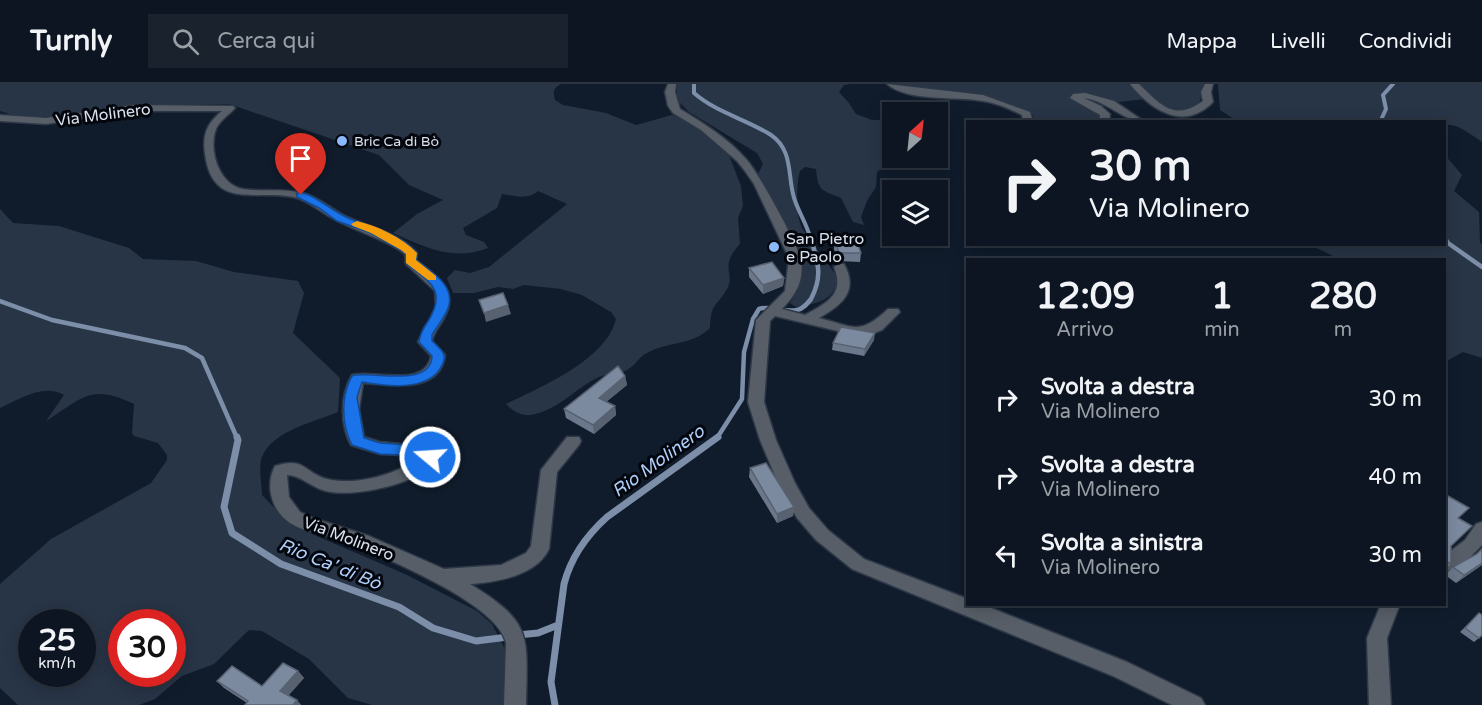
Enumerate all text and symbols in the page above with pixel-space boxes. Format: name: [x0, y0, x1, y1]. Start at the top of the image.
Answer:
search box: [148, 14, 568, 68]
text: Turnly: [30, 24, 112, 58]
icon: search: [169, 25, 202, 58]
text: Cerca qui: [217, 28, 315, 54]
text: Mappa: [1167, 29, 1237, 54]
text: Livelli: [1270, 29, 1326, 54]
text: Condividi: [1359, 29, 1452, 54]
street label: Via Molinero: [55, 99, 152, 131]
north arrow: [882, 102, 948, 168]
map controls: [882, 102, 948, 246]
pin: [275, 133, 326, 195]
place label: Bric Ca di Bò: [354, 133, 439, 150]
marker: Bric Ca di Bò: [335, 134, 349, 148]
text: 30 m: [1089, 141, 1191, 192]
icon: arrive: [284, 142, 317, 175]
icon: right: [990, 144, 1068, 222]
button: layers: [882, 180, 948, 246]
text: Via Molinero: [1089, 192, 1250, 225]
place label: San Pietro e Paolo: [786, 229, 864, 267]
marker: San Pietro e Paolo: [767, 240, 781, 254]
text: 12:09: [1035, 275, 1135, 318]
text: 1: [1211, 275, 1233, 318]
text: 280: [1309, 275, 1377, 318]
text: Arrivo: [1056, 318, 1114, 342]
text: min: [1204, 318, 1240, 342]
text: m: [1334, 318, 1352, 342]
text: Svolta a destra: [1041, 374, 1195, 400]
icon: right: [990, 383, 1023, 416]
text: 30 m: [1368, 386, 1422, 412]
text: Via Molinero: [1041, 400, 1160, 424]
water label: Rio Molinero: [608, 420, 709, 502]
position arrow: [398, 425, 462, 489]
text: Svolta a destra: [1041, 452, 1195, 478]
icon: right: [990, 461, 1023, 494]
text: 40 m: [1368, 464, 1422, 490]
text: Via Molinero: [1041, 478, 1160, 502]
street label: Via Molinero: [301, 512, 397, 565]
text: Svolta a sinistra: [1041, 530, 1203, 556]
water label: Rio Ca' di Bò: [276, 534, 385, 595]
icon: left: [990, 539, 1023, 572]
text: 30 m: [1368, 542, 1422, 568]
text: Via Molinero: [1041, 556, 1160, 580]
speed limit sign: 30: [108, 609, 186, 687]
text: 25: [38, 622, 76, 659]
text: km/h: [38, 654, 76, 672]

